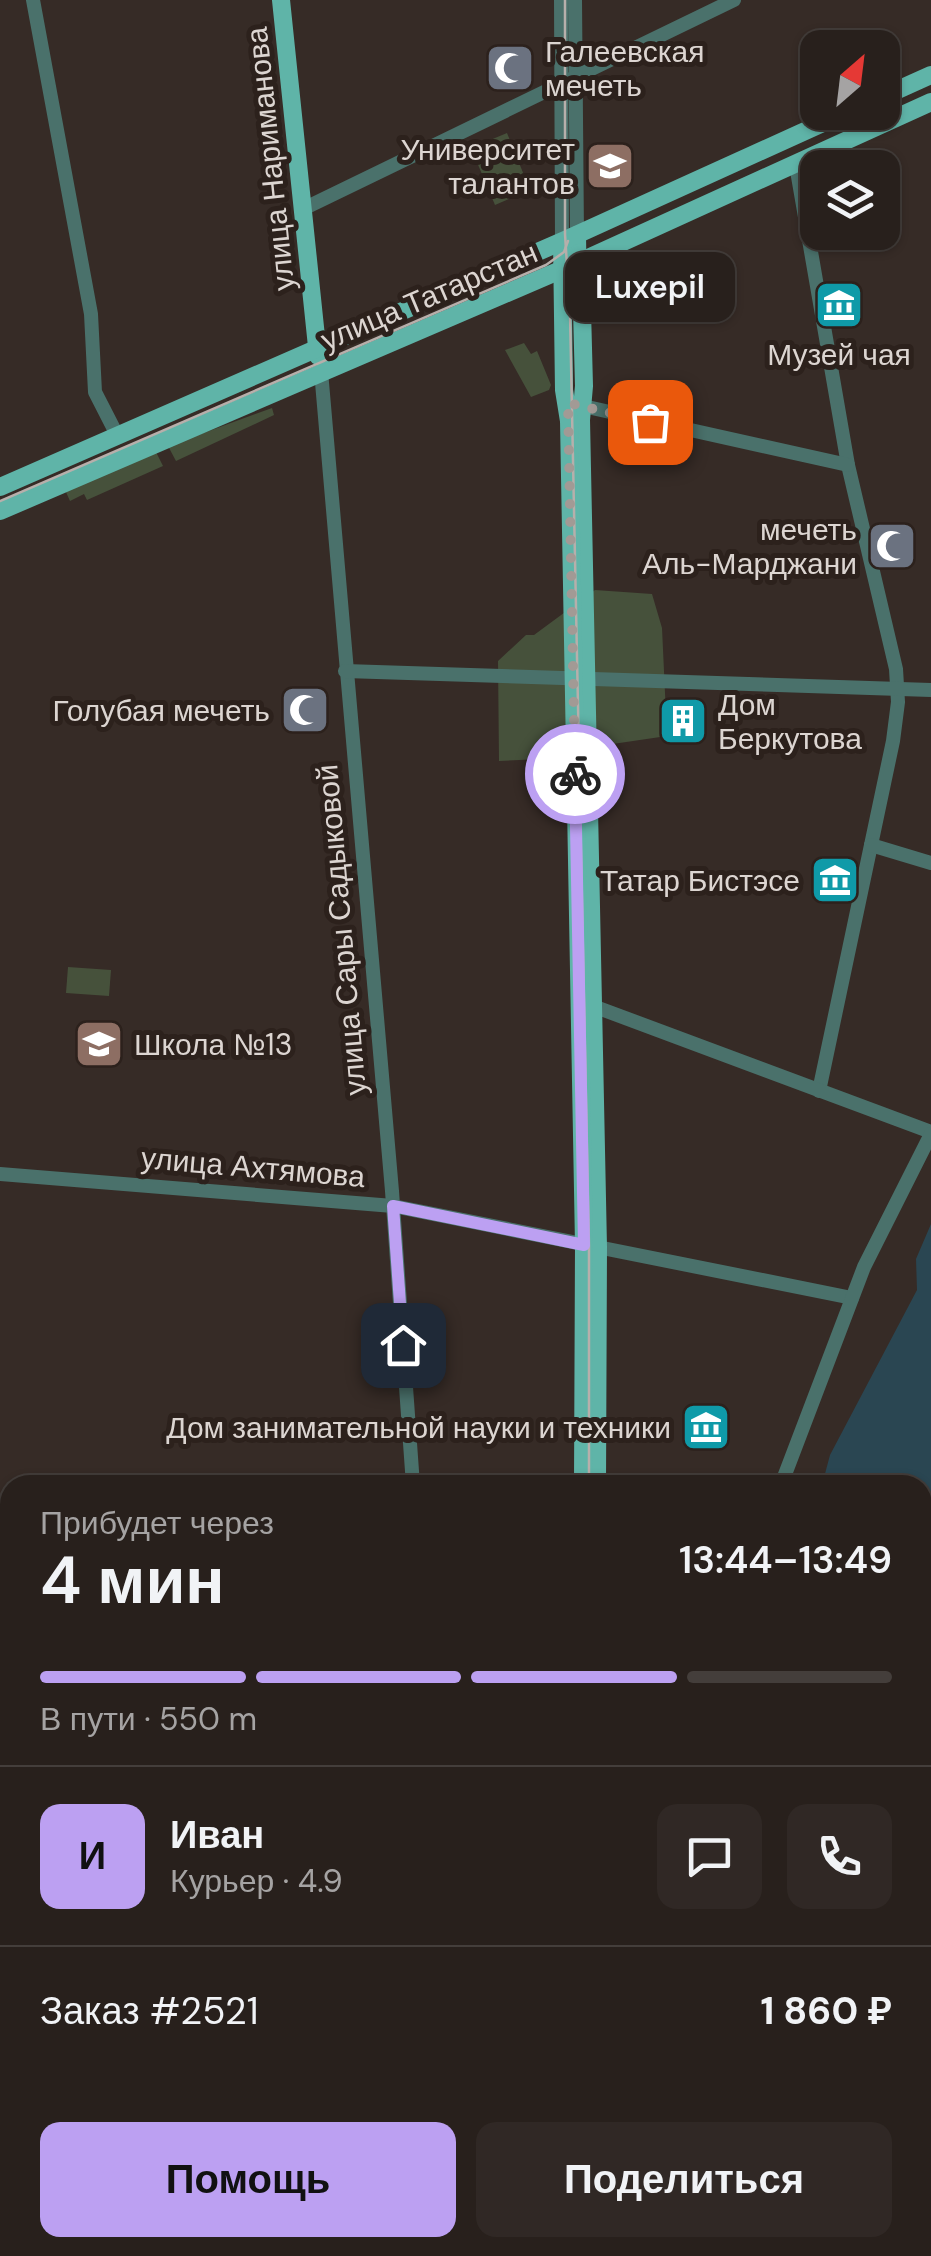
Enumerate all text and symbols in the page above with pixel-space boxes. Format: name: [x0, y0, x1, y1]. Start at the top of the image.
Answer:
street label: улица Нариманова: [237, 25, 303, 293]
north arrow: [800, 30, 900, 130]
map controls: [800, 30, 900, 250]
place label: Галеевская мечеть: [545, 32, 704, 105]
mosque icon: Галеевская мечеть: [484, 42, 536, 94]
place label: Университет талантов: [400, 130, 575, 203]
school or university icon: Университет талантов: [584, 140, 636, 192]
button: layers: [800, 150, 900, 250]
street label: улица Татарстан: [315, 233, 543, 359]
callout: Luxepil: [565, 252, 735, 322]
text: Luxepil: [595, 266, 705, 308]
museum icon: Музей чая: [813, 279, 865, 331]
place label: Музей чая: [767, 335, 911, 374]
pin: [608, 380, 693, 465]
icon: bag: [623, 395, 678, 450]
place label: мечеть Аль-Марджани: [642, 510, 857, 583]
mosque icon: мечеть Аль-Марджани: [866, 520, 918, 572]
mosque icon: Голубая мечеть: [279, 684, 331, 736]
place label: Дом Беркутова: [718, 685, 862, 758]
place label: Голубая мечеть: [52, 691, 270, 730]
building icon: Дом Беркутова: [657, 695, 709, 747]
courier: [525, 724, 625, 824]
icon: bike: [548, 747, 603, 802]
street label: улица Сары Садыковой: [307, 763, 375, 1097]
museum icon: Татар Бистэсе: [809, 854, 861, 906]
place label: Татар Бистэсе: [600, 861, 800, 900]
school or university icon: Школа №13: [73, 1018, 125, 1070]
place label: Школа №13: [134, 1025, 292, 1064]
street label: улица Ахтямова: [139, 1138, 367, 1196]
pin: [361, 1303, 446, 1388]
icon: home: [376, 1318, 431, 1373]
museum icon: Дом занимательной науки и техники: [680, 1401, 732, 1453]
place label: Дом занимательной науки и техники: [166, 1408, 671, 1447]
text: Прибудет через: [40, 1502, 274, 1544]
text: 13:44–13:49: [679, 1535, 892, 1585]
text: 4 мин: [40, 1539, 225, 1623]
text: В пути · 550 m: [40, 1698, 257, 1740]
button: chat: [657, 1804, 762, 1909]
button: phone: [787, 1804, 892, 1909]
text: Иван: [170, 1810, 264, 1860]
text: И: [79, 1831, 106, 1881]
text: Курьер · 4.9: [170, 1860, 343, 1902]
text: Заказ #2521: [40, 1986, 259, 2036]
text: 1 860 ₽: [761, 1986, 892, 2036]
button: Помощь: [40, 2122, 456, 2237]
button: Поделиться: [476, 2122, 892, 2237]

